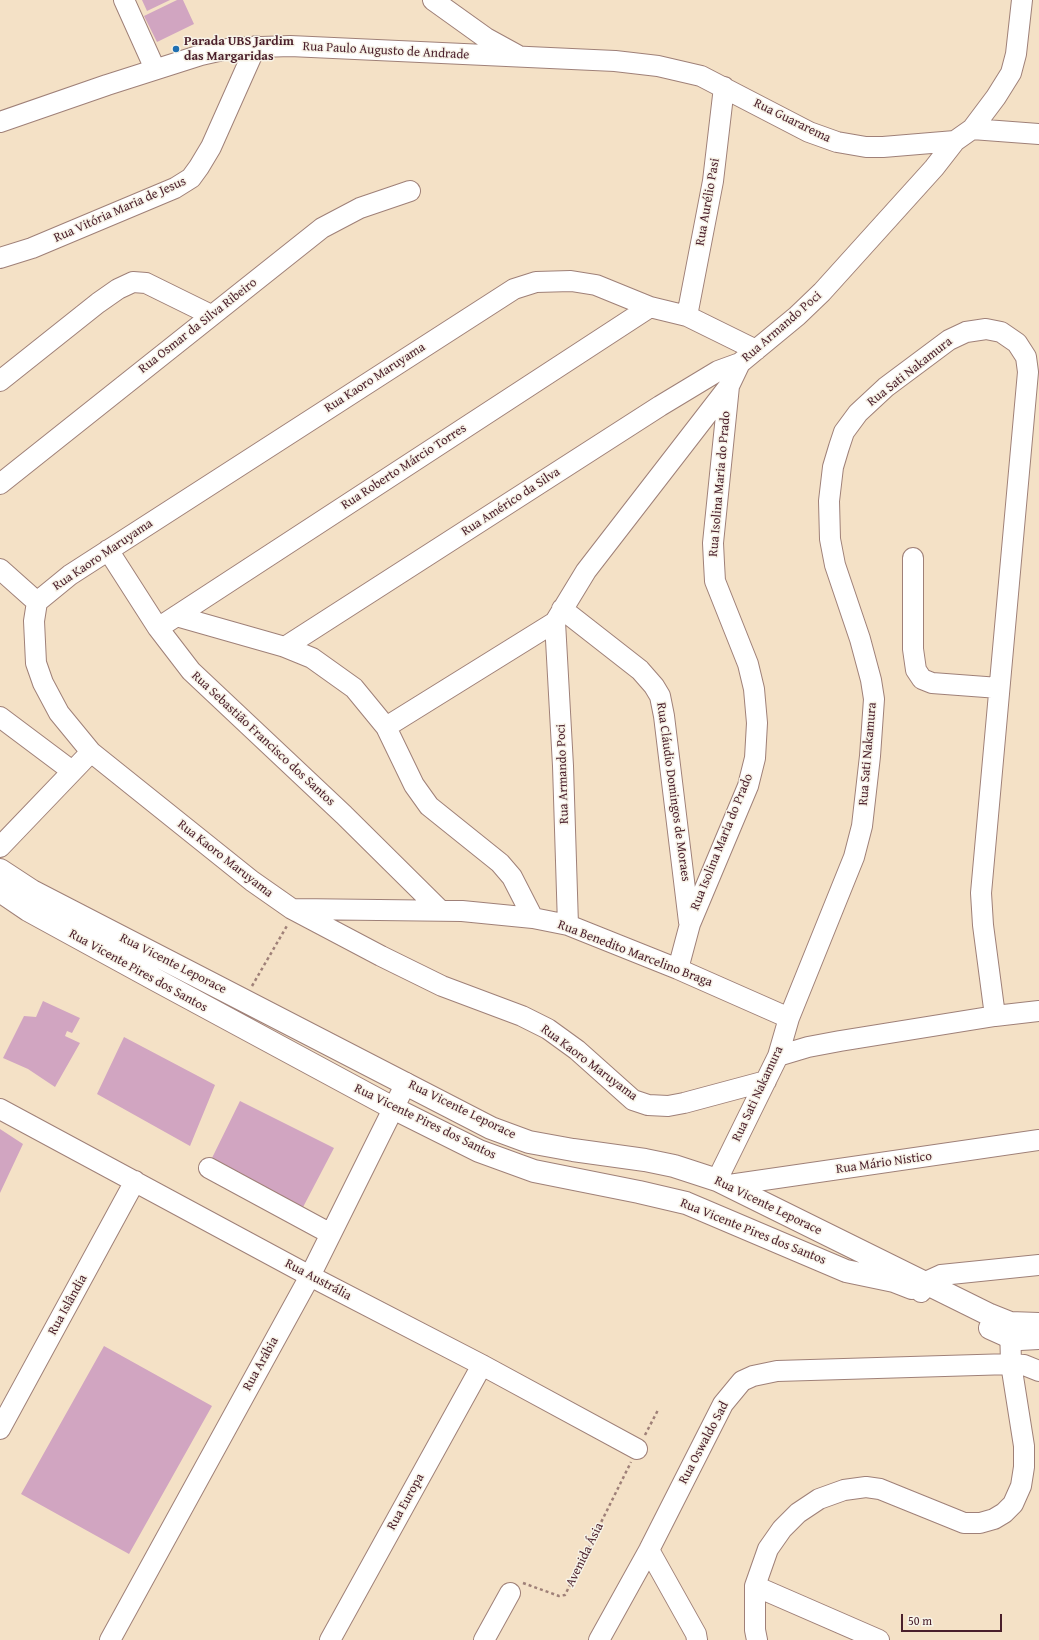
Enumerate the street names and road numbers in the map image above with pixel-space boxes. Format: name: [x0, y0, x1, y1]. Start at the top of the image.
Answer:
street label: Rua Paulo Augusto de Andrade: [302, 39, 470, 63]
street label: Rua Guararema: [751, 96, 833, 146]
street label: Rua Aurélio Pasi: [693, 157, 723, 247]
street label: Rua Vitória Maria de Jesus: [51, 174, 189, 246]
street label: Rua Osmar da Silva Ribeiro: [136, 275, 260, 377]
street label: Rua Armando Poci: [739, 288, 825, 366]
street label: Rua Sati Nakamura: [864, 334, 956, 410]
street label: Rua Kaoro Maruyama: [322, 340, 428, 416]
street label: Rua Isolina Maria do Prado: [706, 411, 734, 557]
street label: Rua Roberto Márcio Torres: [339, 421, 469, 513]
street label: Rua Américo da Silva: [459, 464, 563, 540]
street label: Rua Kaoro Maruyama: [50, 516, 156, 594]
street label: Rua Sebastião Francisco dos Santos: [188, 668, 338, 810]
street label: Rua Cláudio Domingos de Moraes: [653, 702, 693, 882]
street label: Rua Sati Nakamura: [856, 702, 880, 806]
street label: Rua Armando Poci: [553, 724, 573, 824]
street label: Rua Isolina Maria do Prado: [687, 771, 757, 913]
street label: Rua Kaoro Maruyama: [174, 817, 276, 901]
street label: Rua Benedito Marcelino Braga: [555, 917, 715, 991]
street label: Rua Vicente Pires dos Santos: [66, 926, 210, 1016]
street label: Rua Vicente Leporace: [117, 930, 229, 998]
street label: Rua Kaoro Maruyama: [538, 1022, 640, 1104]
street label: Rua Sati Nakamura: [729, 1044, 787, 1144]
street label: Rua Vicente Leporace: [406, 1077, 518, 1143]
street label: Rua Vicente Pires dos Santos: [351, 1081, 499, 1163]
street label: Rua Mário Nistico: [835, 1149, 933, 1177]
street label: Rua Vicente Leporace: [712, 1173, 824, 1239]
street label: Rua Vicente Pires dos Santos: [678, 1196, 828, 1268]
street label: Rua Austrália: [282, 1256, 354, 1304]
street label: Rua Islândia: [45, 1272, 91, 1338]
street label: Rua Arábia: [240, 1334, 282, 1394]
street label: Rua Oswaldo Sad: [676, 1399, 732, 1487]
street label: Rua Europa: [384, 1471, 428, 1533]
street label: Avenida Ásia: [563, 1520, 607, 1590]

